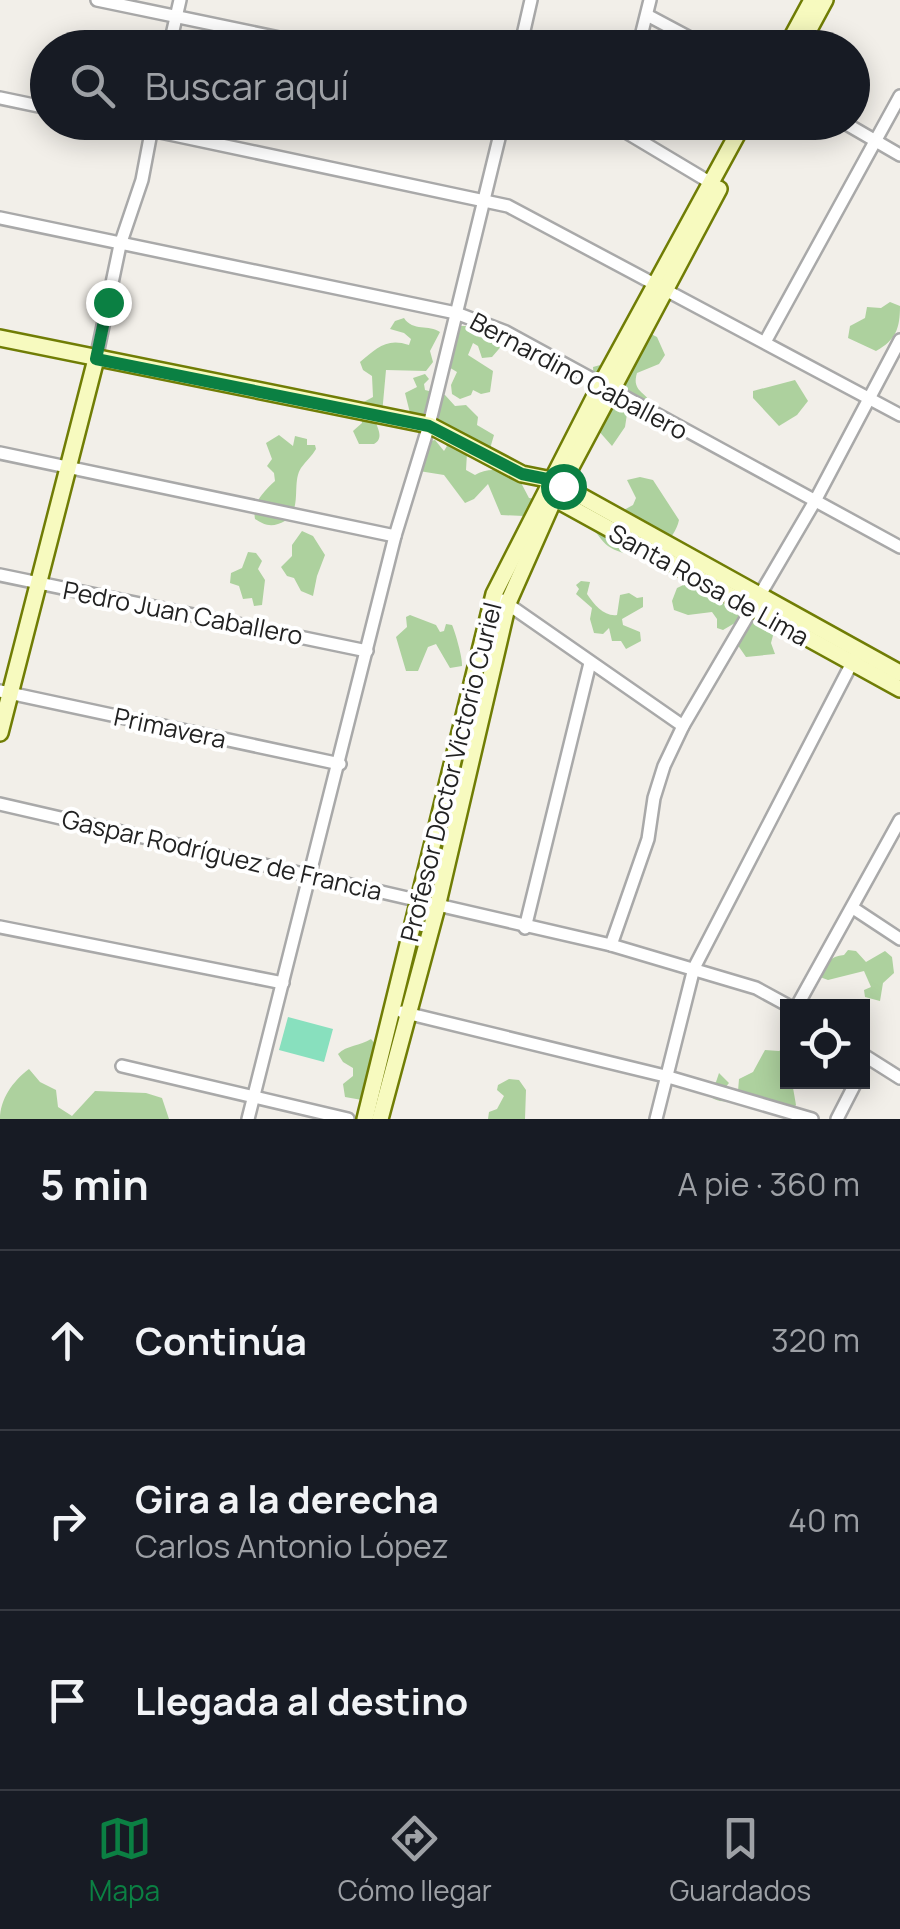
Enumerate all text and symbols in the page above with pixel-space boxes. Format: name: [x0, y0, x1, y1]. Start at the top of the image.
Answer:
search box: [30, 30, 870, 140]
icon: search: [65, 58, 120, 113]
text: Buscar aquí: [145, 59, 349, 111]
route end: [86, 280, 132, 326]
street label: Bernardino Caballero: [464, 303, 694, 448]
route start: [541, 464, 587, 510]
street label: Santa Rosa de Lima: [603, 515, 816, 654]
street label: Pedro Juan Caballero: [60, 572, 306, 653]
street label: Profesor Doctor Victorio Curiel: [391, 599, 510, 945]
street label: Primavera: [111, 699, 229, 756]
street label: Gaspar Rodríguez de Francia: [59, 801, 386, 908]
map controls: [780, 999, 870, 1089]
button: locate: [780, 999, 870, 1089]
text: 5 min: [40, 1155, 149, 1213]
text: A pie · 360 m: [678, 1162, 860, 1206]
icon: ahead: [40, 1313, 95, 1368]
text: Continúa: [135, 1314, 307, 1366]
text: 320 m: [771, 1318, 860, 1362]
text: Gira a la derecha: [135, 1472, 439, 1524]
icon: right: [40, 1493, 95, 1548]
text: 40 m: [788, 1498, 860, 1542]
text: Carlos Antonio López: [135, 1524, 449, 1568]
icon: arrive: [40, 1673, 95, 1728]
text: Llegada al destino: [135, 1674, 468, 1726]
tab: Mapa: [89, 1811, 160, 1909]
tab: Cómo llegar: [338, 1811, 492, 1909]
tab: Guardados: [670, 1811, 811, 1909]

